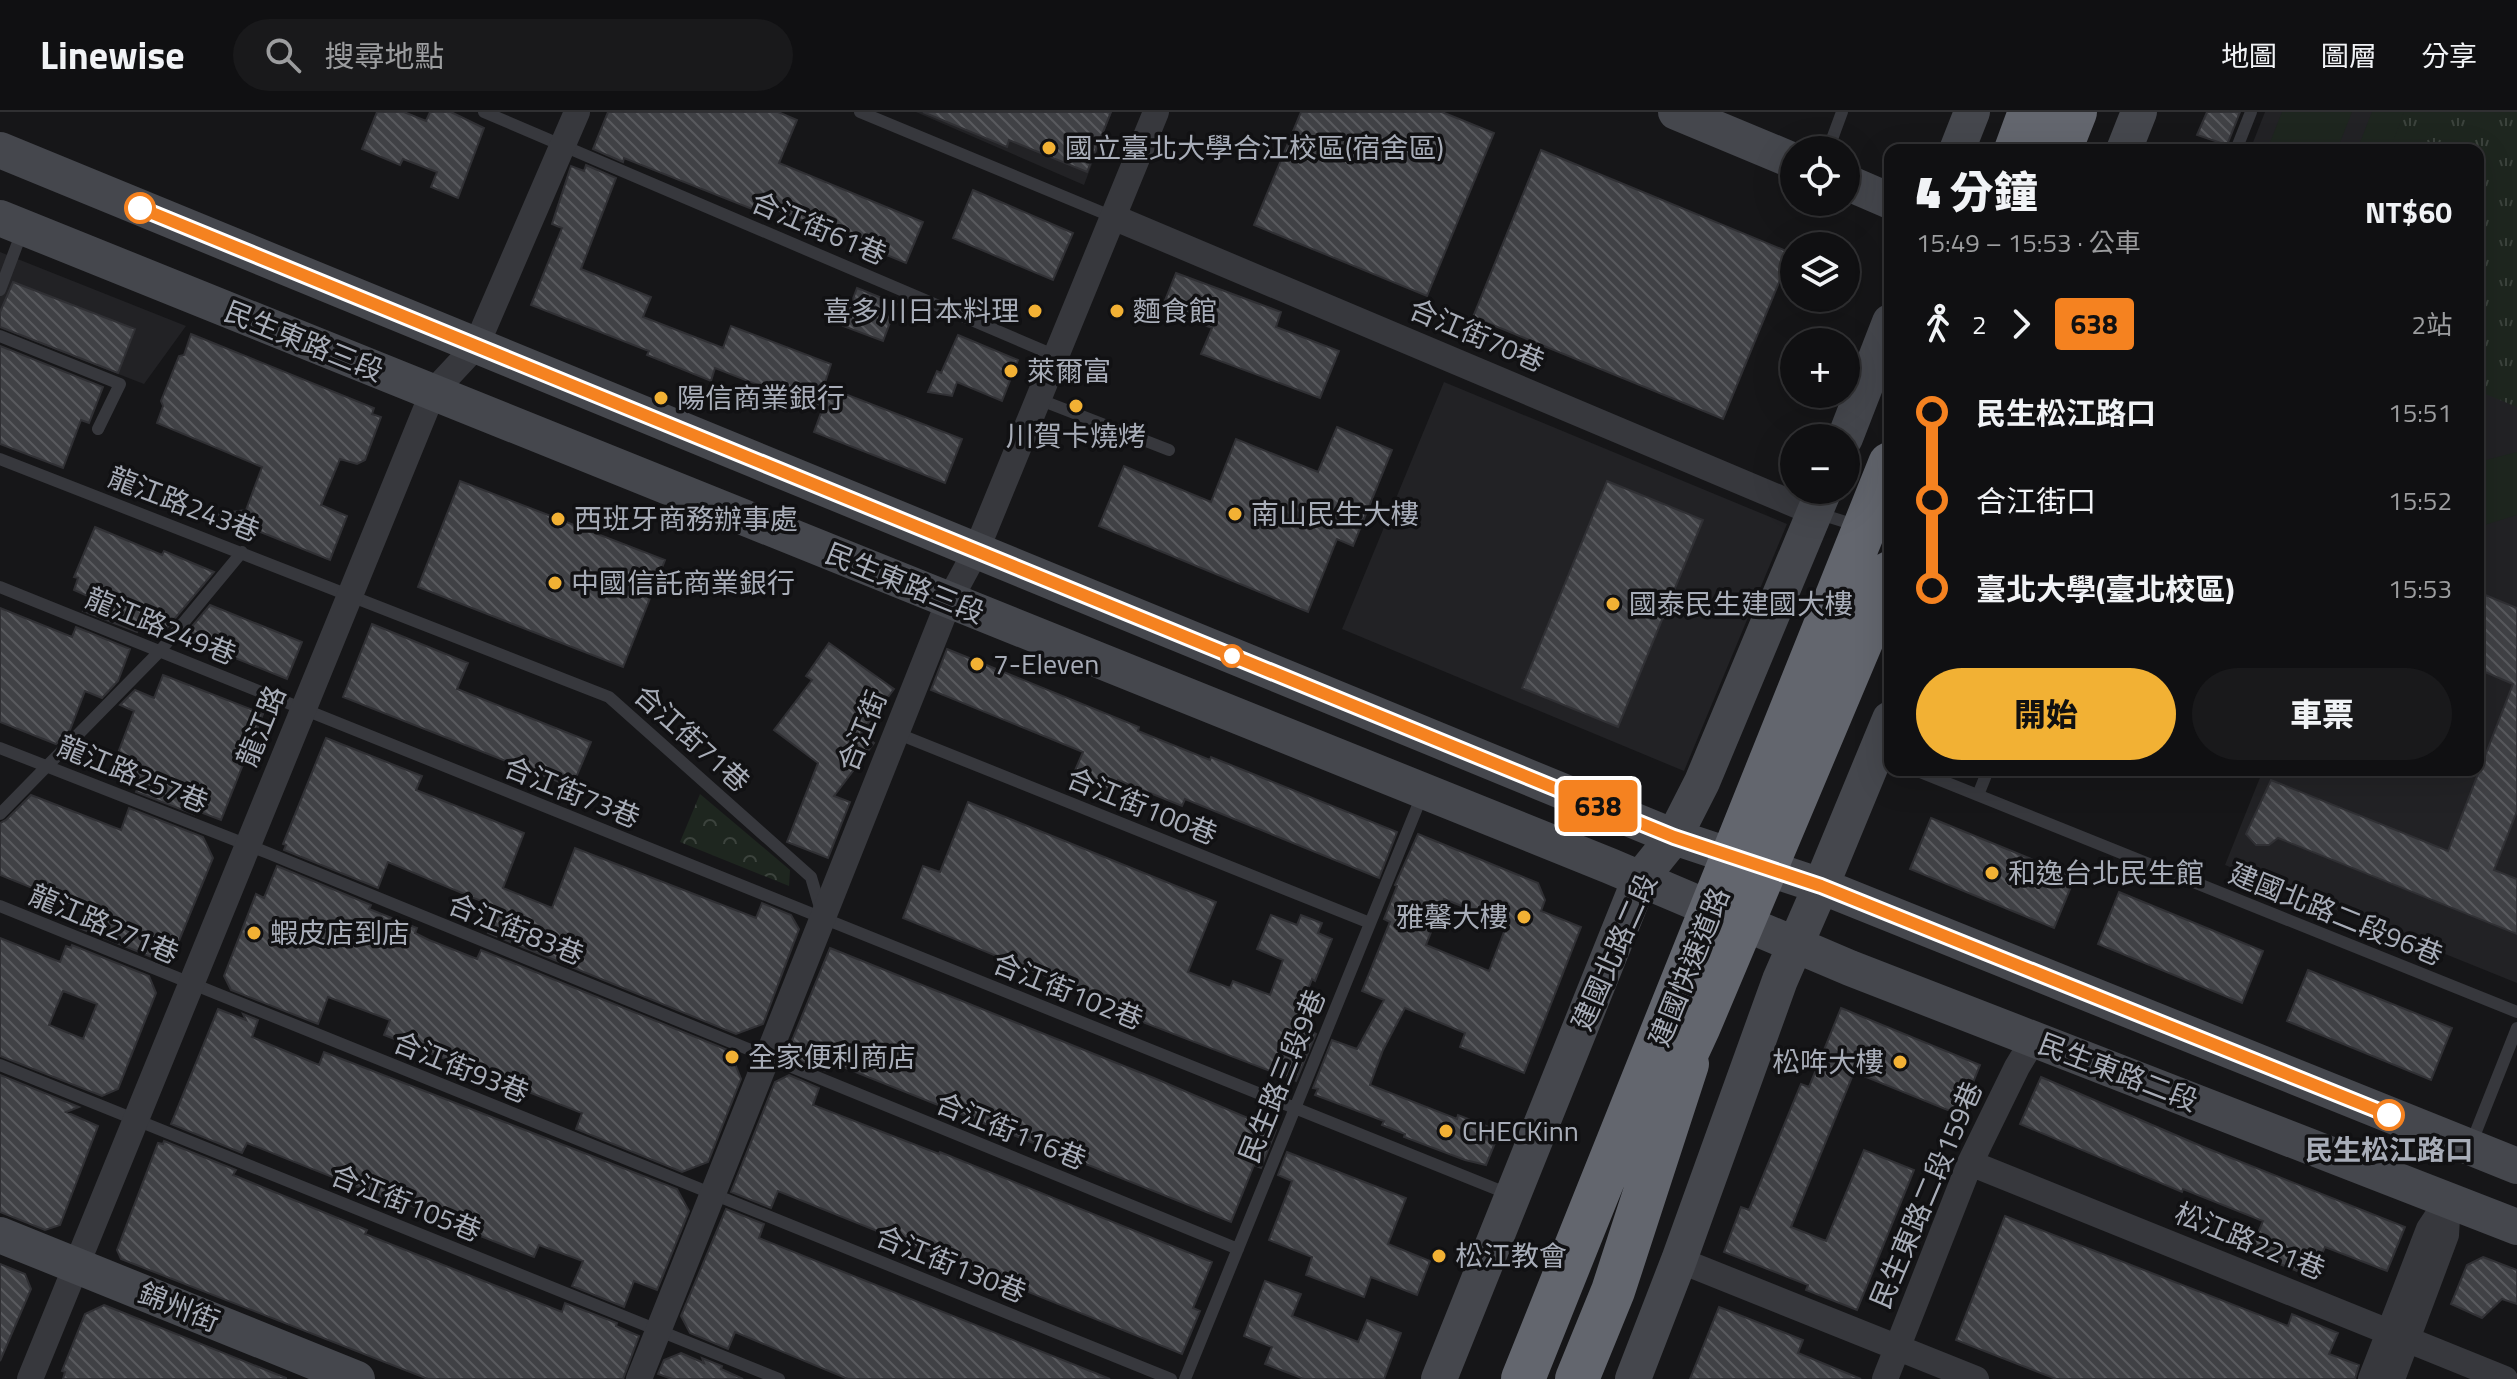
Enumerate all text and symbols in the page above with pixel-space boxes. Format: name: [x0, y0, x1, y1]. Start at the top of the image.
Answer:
search box: [233, 19, 793, 91]
text: Linewise: [40, 26, 185, 84]
icon: search: [261, 33, 305, 77]
text: 搜尋地點: [325, 33, 445, 79]
text: 地圖: [2221, 34, 2277, 77]
text: 圖層: [2321, 34, 2377, 77]
text: 分享: [2421, 34, 2477, 77]
place label: 國立臺北大學合江校區(宿舍區): [1065, 126, 1444, 169]
map controls: [1780, 136, 1860, 504]
button: locate: [1780, 136, 1860, 216]
marker: 國立臺北大學合江校區(宿舍區): [1040, 139, 1058, 157]
text: 4 分鐘: [1916, 158, 2038, 225]
street label: 合江街61巷: [745, 180, 894, 275]
text: NT$60: [2365, 189, 2452, 235]
unlabelled marker: [125, 193, 155, 223]
text: 15:49 – 15:53 · 公車: [1916, 223, 2141, 262]
button: layers: [1780, 232, 1860, 312]
street label: 合江街70巷: [1403, 287, 1552, 382]
street label: 民生東路三段: [218, 289, 390, 392]
place label: 喜多川日本料理: [823, 289, 1019, 332]
place label: 麵食館: [1133, 289, 1217, 332]
marker: 喜多川日本料理: [1026, 302, 1044, 320]
marker: 麵食館: [1108, 302, 1126, 320]
icon: walk: [1916, 302, 1960, 346]
icon: forward: [1999, 302, 2043, 346]
text: 638: [2071, 302, 2118, 345]
text: 2: [1972, 305, 1987, 344]
text: 2站: [2411, 305, 2452, 344]
button: +: [1780, 328, 1860, 408]
place label: 萊爾富: [1027, 349, 1111, 392]
marker: 萊爾富: [1002, 362, 1020, 380]
place label: 陽信商業銀行: [677, 376, 845, 419]
marker: 陽信商業銀行: [652, 389, 670, 407]
text: 民生松江路口: [1976, 390, 2156, 436]
text: 15:51: [2388, 393, 2452, 432]
marker: 川賀卡燒烤: [1067, 397, 1085, 415]
place label: 川賀卡燒烤: [1006, 414, 1146, 457]
button: −: [1780, 424, 1860, 504]
street label: 龍江路243巷: [102, 455, 266, 552]
text: 合江街口: [1976, 478, 2096, 524]
text: 15:52: [2388, 481, 2452, 520]
place label: 南山民生大樓: [1251, 492, 1419, 535]
place label: 西班牙商務辦事處: [574, 497, 798, 540]
marker: 南山民生大樓: [1226, 505, 1244, 523]
marker: 西班牙商務辦事處: [549, 510, 567, 528]
street label: 民生東路三段: [819, 531, 991, 634]
place label: 中國信託商業銀行: [571, 561, 795, 604]
text: 臺北大學(臺北校區): [1976, 566, 2234, 612]
text: 15:53: [2388, 569, 2452, 608]
marker: 中國信託商業銀行: [546, 574, 564, 592]
street label: 龍江路249巷: [79, 576, 243, 675]
place label: 國泰民生建國大樓: [1629, 582, 1853, 625]
marker: 國泰民生建國大樓: [1604, 595, 1622, 613]
place label: 7-Eleven: [993, 642, 1099, 685]
unlabelled marker: [1221, 645, 1243, 667]
marker: 7-Eleven: [968, 655, 986, 673]
button: 開始: [1916, 668, 2176, 760]
button: 車票: [2192, 668, 2452, 760]
street label: 合江街71巷: [625, 674, 760, 802]
street label: 龍江路: [225, 679, 296, 773]
street label: 合江街: [826, 684, 897, 778]
street label: 龍江路257巷: [51, 724, 215, 823]
street label: 合江街73巷: [498, 745, 647, 838]
street label: 合江街100巷: [1060, 756, 1224, 855]
line badge: 638: [1552, 780, 1644, 832]
text: 638: [1574, 784, 1622, 827]
place label: 和逸台北民生館: [2008, 851, 2204, 894]
street label: 建國北路二段96巷: [2223, 851, 2450, 976]
marker: 和逸台北民生館: [1983, 864, 2001, 882]
street label: 建國北路二段: [1560, 866, 1667, 1037]
street label: 龍江路271巷: [23, 873, 186, 974]
street label: 建國快速道路: [1637, 881, 1740, 1053]
street label: 合江街83巷: [442, 882, 591, 975]
place label: 雅馨大樓: [1396, 895, 1508, 938]
marker: 雅馨大樓: [1515, 908, 1533, 926]
place label: 蝦皮店到店: [270, 911, 410, 954]
marker: 蝦皮店到店: [245, 924, 263, 942]
street label: 合江街102巷: [986, 941, 1150, 1040]
street label: 民生路三段9巷: [1227, 983, 1336, 1169]
street label: 合江街93巷: [387, 1020, 536, 1113]
street label: 民生東路二段: [2032, 1021, 2204, 1122]
place label: 全家便利商店: [748, 1035, 916, 1078]
place label: 松哖大樓: [1772, 1040, 1884, 1083]
marker: 全家便利商店: [723, 1048, 741, 1066]
marker: 松哖大樓: [1891, 1053, 1909, 1071]
street label: 民生東路二段159巷: [1858, 1075, 1993, 1315]
street label: 合江街116巷: [929, 1081, 1093, 1180]
marker: 民生松江路口: [2374, 1100, 2404, 1130]
place label: CHECKinn: [1462, 1109, 1579, 1152]
marker: CHECKinn: [1437, 1122, 1455, 1140]
place label: 民生松江路口: [2305, 1128, 2473, 1171]
street label: 合江街105巷: [324, 1153, 488, 1252]
street label: 松江路221巷: [2168, 1191, 2332, 1290]
street label: 合江街130巷: [869, 1214, 1033, 1313]
place label: 松江教會: [1455, 1234, 1567, 1277]
marker: 松江教會: [1430, 1247, 1448, 1265]
street label: 錦州街: [132, 1271, 226, 1342]

